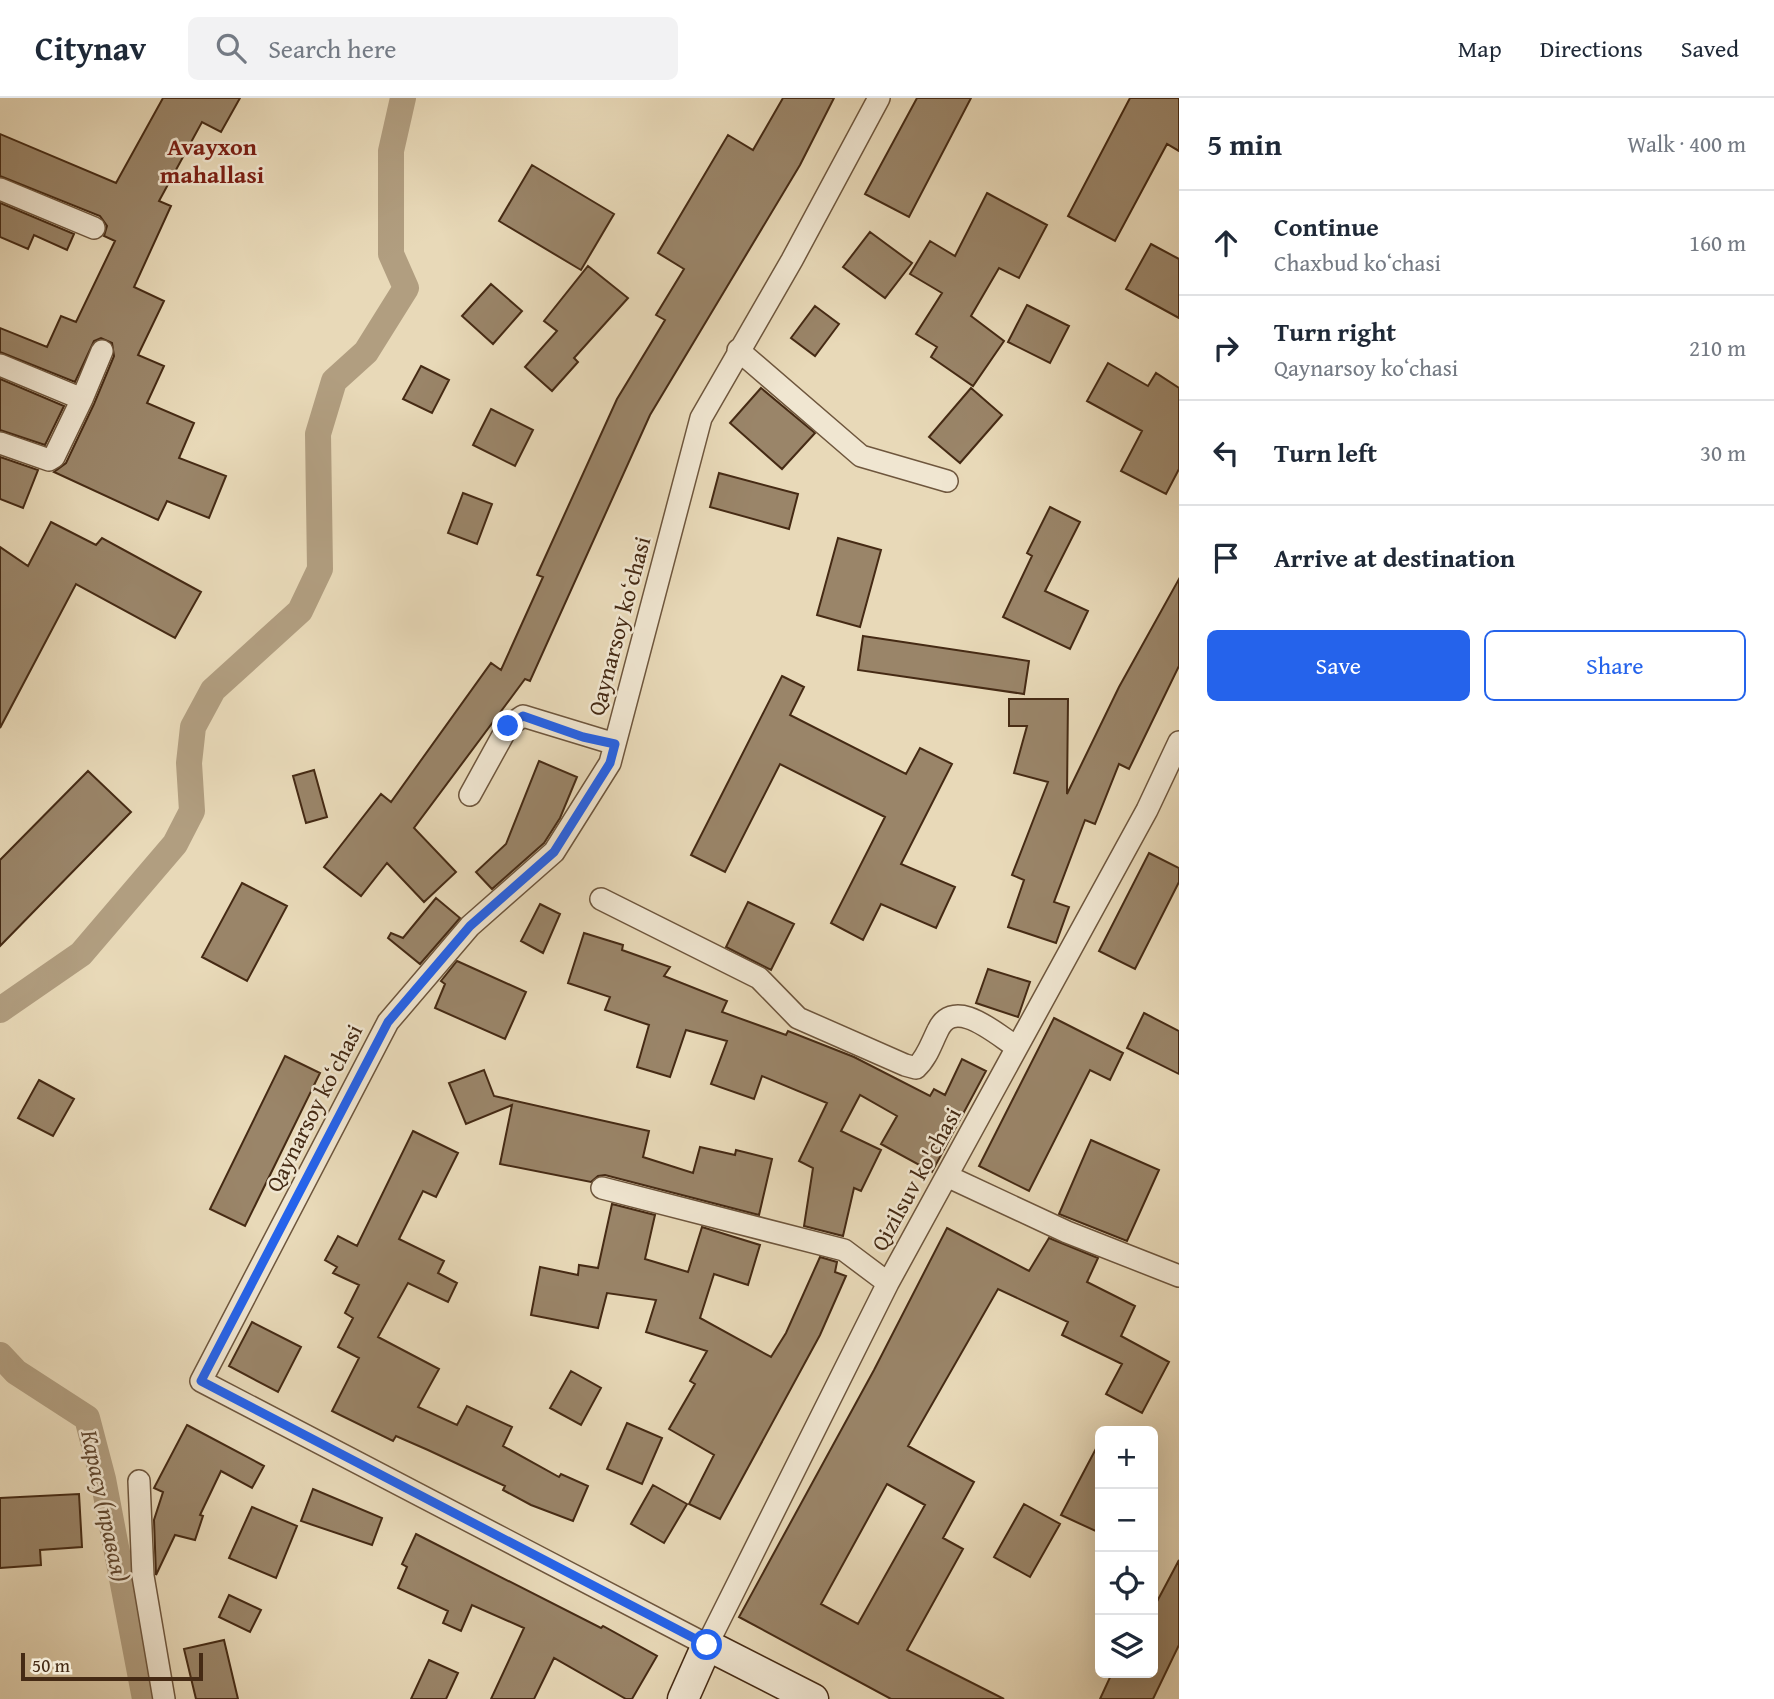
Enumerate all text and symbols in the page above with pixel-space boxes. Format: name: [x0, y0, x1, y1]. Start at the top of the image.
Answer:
search box: [188, 17, 678, 80]
text: Citynav: [35, 24, 146, 72]
icon: search: [212, 29, 250, 67]
text: Search here: [268, 29, 396, 68]
text: Map: [1458, 31, 1502, 66]
text: Directions: [1540, 31, 1643, 66]
text: Saved: [1681, 31, 1739, 66]
text: 5 min: [1207, 122, 1282, 166]
text: Walk · 400 m: [1627, 127, 1746, 160]
district label: Avayxon mahallasi: [160, 129, 264, 192]
text: Continue: [1274, 207, 1379, 246]
icon: ahead: [1207, 224, 1245, 262]
text: 160 m: [1689, 226, 1746, 259]
text: Chaxbud koʻchasi: [1274, 246, 1441, 279]
text: Turn right: [1274, 312, 1396, 351]
icon: right: [1207, 329, 1245, 367]
text: 210 m: [1689, 331, 1746, 364]
text: Qaynarsoy koʻchasi: [1274, 351, 1458, 384]
text: Turn left: [1274, 433, 1377, 472]
icon: left: [1207, 434, 1245, 472]
text: 30 m: [1700, 436, 1746, 469]
street label: Qaynarsoy koʻchasi: [579, 533, 658, 719]
text: Arrive at destination: [1274, 538, 1515, 577]
icon: arrive: [1207, 539, 1245, 577]
button: Save: [1207, 630, 1470, 701]
button: Share: [1484, 630, 1746, 701]
route end: [492, 710, 523, 741]
street label: Qaynarsoy koʻchasi: [257, 1018, 370, 1197]
street label: Qizilsuv ko'chasi: [862, 1101, 969, 1257]
map controls: [1095, 1426, 1158, 1678]
button: +: [1095, 1426, 1158, 1489]
water label: Карасу (правая): [72, 1427, 139, 1585]
button: −: [1095, 1489, 1158, 1552]
button: locate: [1095, 1552, 1158, 1615]
button: layers: [1095, 1615, 1158, 1678]
route start: [691, 1629, 722, 1660]
scale bar: [21, 1650, 203, 1682]
text: 50 m: [32, 1651, 70, 1679]

